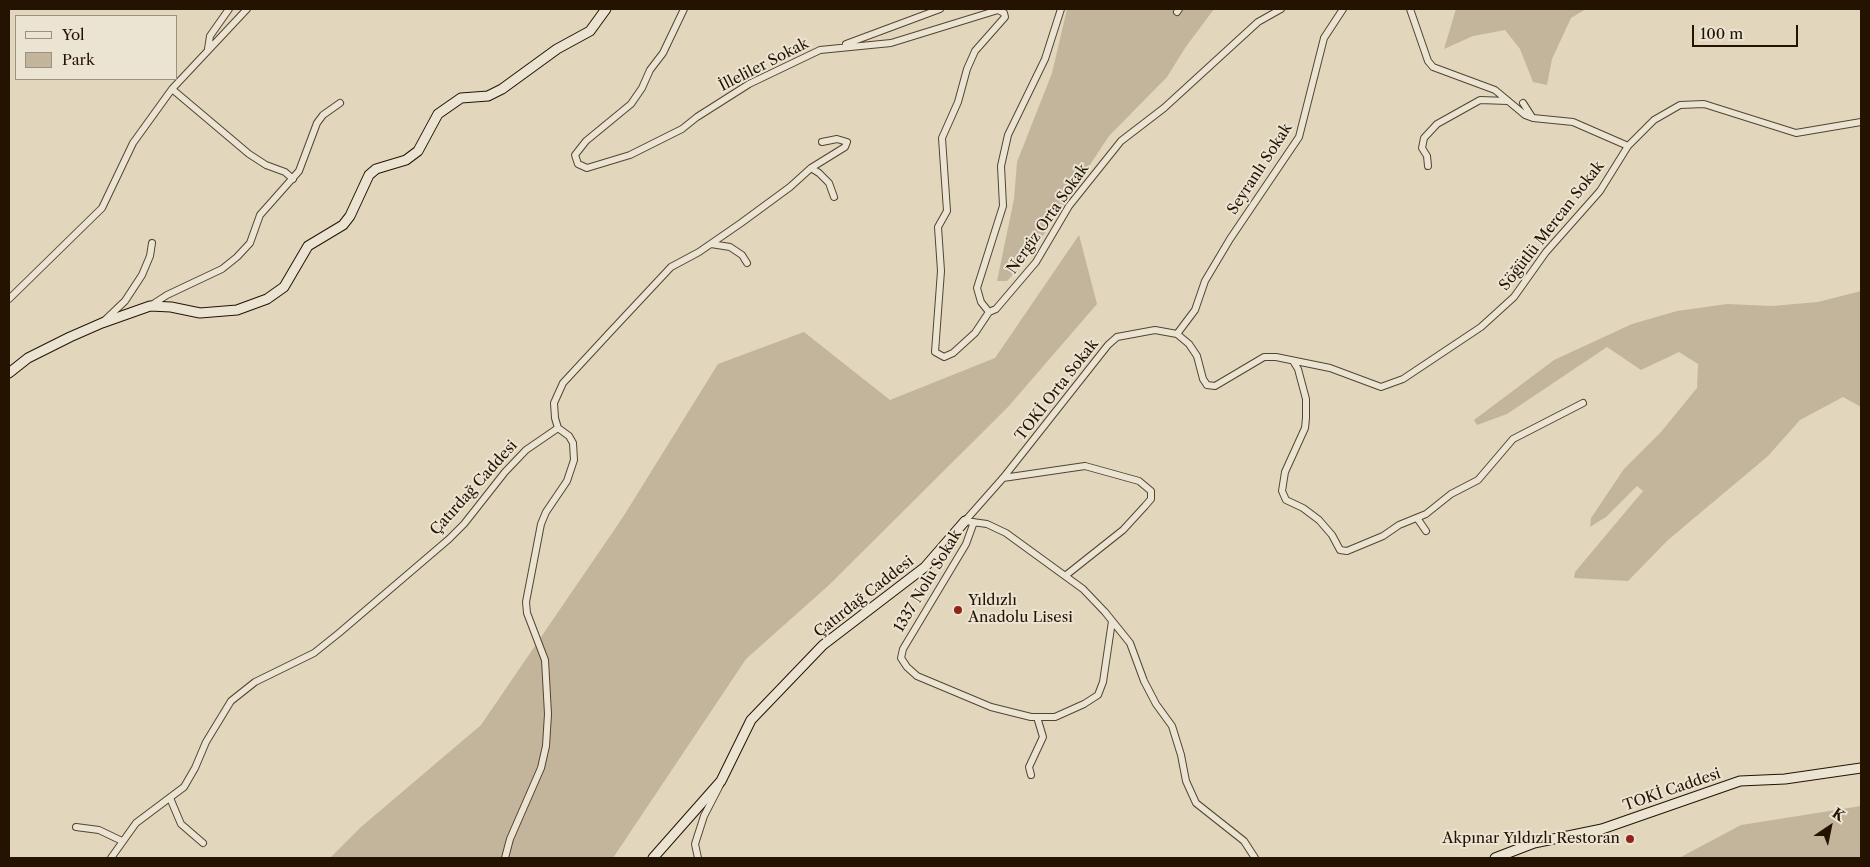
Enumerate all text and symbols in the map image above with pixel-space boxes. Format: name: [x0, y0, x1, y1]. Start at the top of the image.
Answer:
legend: [15, 15, 178, 80]
scale bar: [1695, 15, 1801, 47]
text: 100 m: [1700, 24, 1743, 43]
text: Yol: [62, 25, 85, 44]
street label: İlleliler Sokak: [716, 35, 812, 95]
text: Park: [62, 50, 95, 69]
street label: Seyranlı Sokak: [1224, 120, 1296, 218]
street label: Söğütlü Mercan Sokak: [1496, 158, 1608, 294]
street label: Nergiz Orta Sokak: [1003, 161, 1093, 277]
street label: TOKİ Orta Sokak: [1012, 336, 1102, 444]
street label: Çatırdağ Caddesi: [427, 437, 521, 539]
street label: 1337 Nolu Sokak: [890, 527, 966, 635]
street label: Çatırdağ Caddesi: [811, 552, 917, 642]
place label: Yıldızlı Anadolu Lisesi: [968, 592, 1073, 627]
marker: Yıldızlı Anadolu Lisesi: [952, 604, 964, 616]
street label: TOKİ Caddesi: [1621, 765, 1723, 815]
north arrow: [1805, 802, 1855, 852]
text: K: [1829, 804, 1848, 825]
place label: Akpınar Yıldızlı Restoran: [1442, 830, 1620, 848]
marker: Akpınar Yıldızlı Restoran: [1624, 833, 1636, 845]

